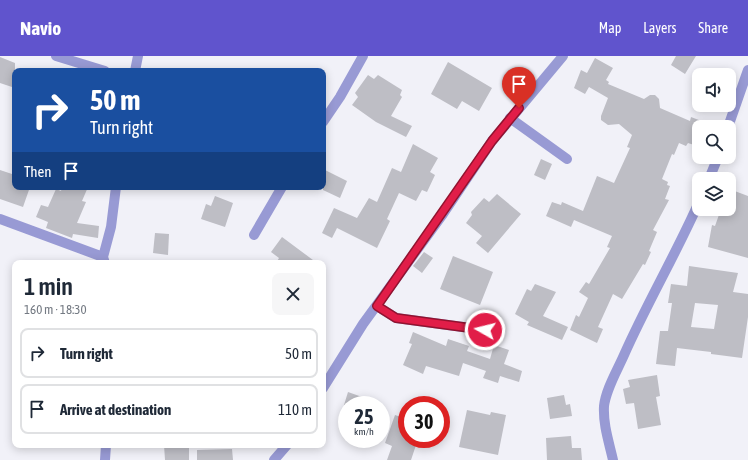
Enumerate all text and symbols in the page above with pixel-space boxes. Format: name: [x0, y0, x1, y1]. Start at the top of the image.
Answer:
text: Navio: [20, 17, 61, 39]
text: Map: [599, 20, 621, 36]
text: Layers: [643, 20, 676, 36]
text: Share: [698, 20, 728, 36]
pin: [502, 67, 536, 108]
map controls: [692, 68, 736, 216]
button: sound: [692, 68, 736, 112]
icon: arrive: [508, 73, 530, 95]
icon: right: [24, 84, 76, 136]
text: 50 m: [90, 84, 140, 116]
text: Turn right: [90, 117, 153, 138]
button: search: [692, 120, 736, 164]
icon: arrive: [60, 160, 82, 182]
text: Then: [24, 163, 52, 180]
button: layers: [692, 172, 736, 216]
text: 1 min: [24, 273, 73, 300]
button: close: [272, 273, 314, 315]
text: 160 m · 18:30: [24, 302, 87, 317]
position arrow: [464, 309, 506, 351]
icon: right: [26, 342, 48, 364]
text: Turn right: [60, 345, 113, 362]
text: 50 m: [285, 345, 312, 362]
speed limit sign: 30: [398, 396, 450, 448]
icon: arrive: [26, 398, 48, 420]
text: Arrive at destination: [60, 401, 171, 418]
text: 110 m: [278, 401, 312, 418]
text: 25: [355, 405, 373, 428]
text: km/h: [354, 426, 374, 437]

